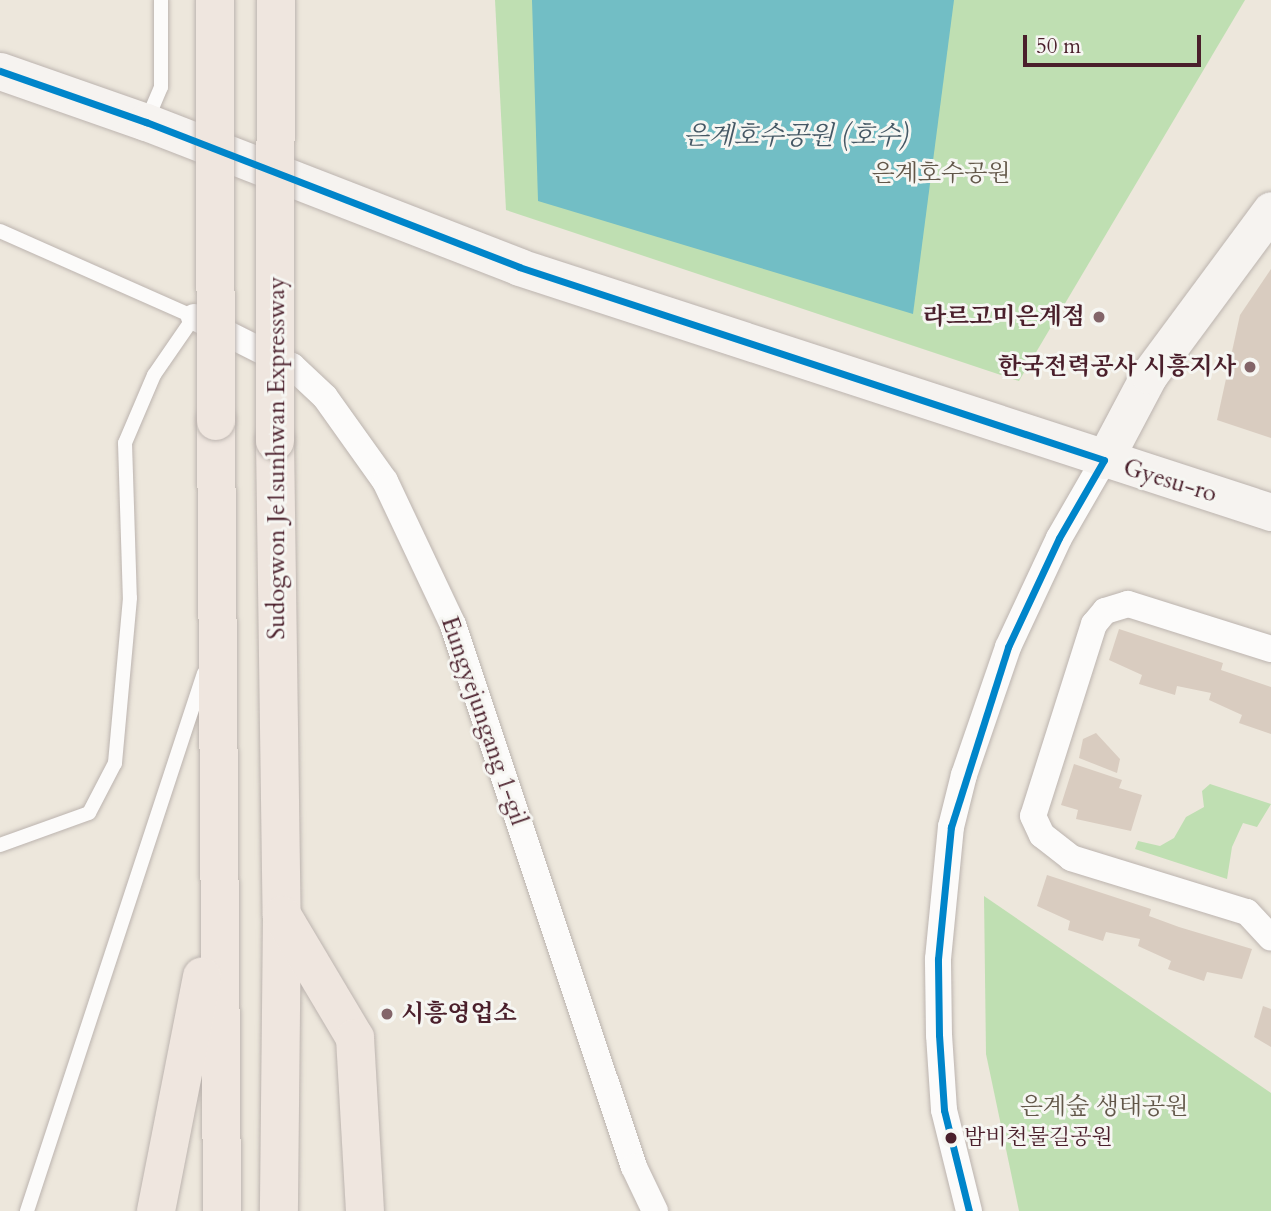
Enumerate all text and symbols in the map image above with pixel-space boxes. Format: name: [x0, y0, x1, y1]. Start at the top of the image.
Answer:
scale bar: [1026, 21, 1204, 65]
text: 50 m: [1036, 32, 1081, 61]
water label: 은계호수공원 (호수): [683, 120, 909, 152]
park label: 은계호수공원: [871, 160, 1011, 188]
street label: Sudogwon Je1sunhwan Expressway: [263, 276, 291, 640]
place label: 라르고미은계점: [923, 303, 1085, 331]
marker: 라르고미은계점: [1091, 309, 1107, 325]
place label: 한국전력공사 시흥지사: [998, 353, 1236, 381]
marker: 한국전력공사 시흥지사: [1242, 359, 1258, 375]
street label: Gyesu-ro: [1120, 453, 1220, 509]
street label: Eungyejungang 1-gil: [435, 613, 533, 829]
place label: 시흥영업소: [401, 1000, 517, 1028]
marker: 시흥영업소: [379, 1006, 395, 1022]
park label: 은계숲 생태공원: [1020, 1093, 1188, 1121]
place label: 밤비천물길공원: [964, 1125, 1113, 1151]
marker: 밤비천물길공원: [944, 1131, 958, 1145]

